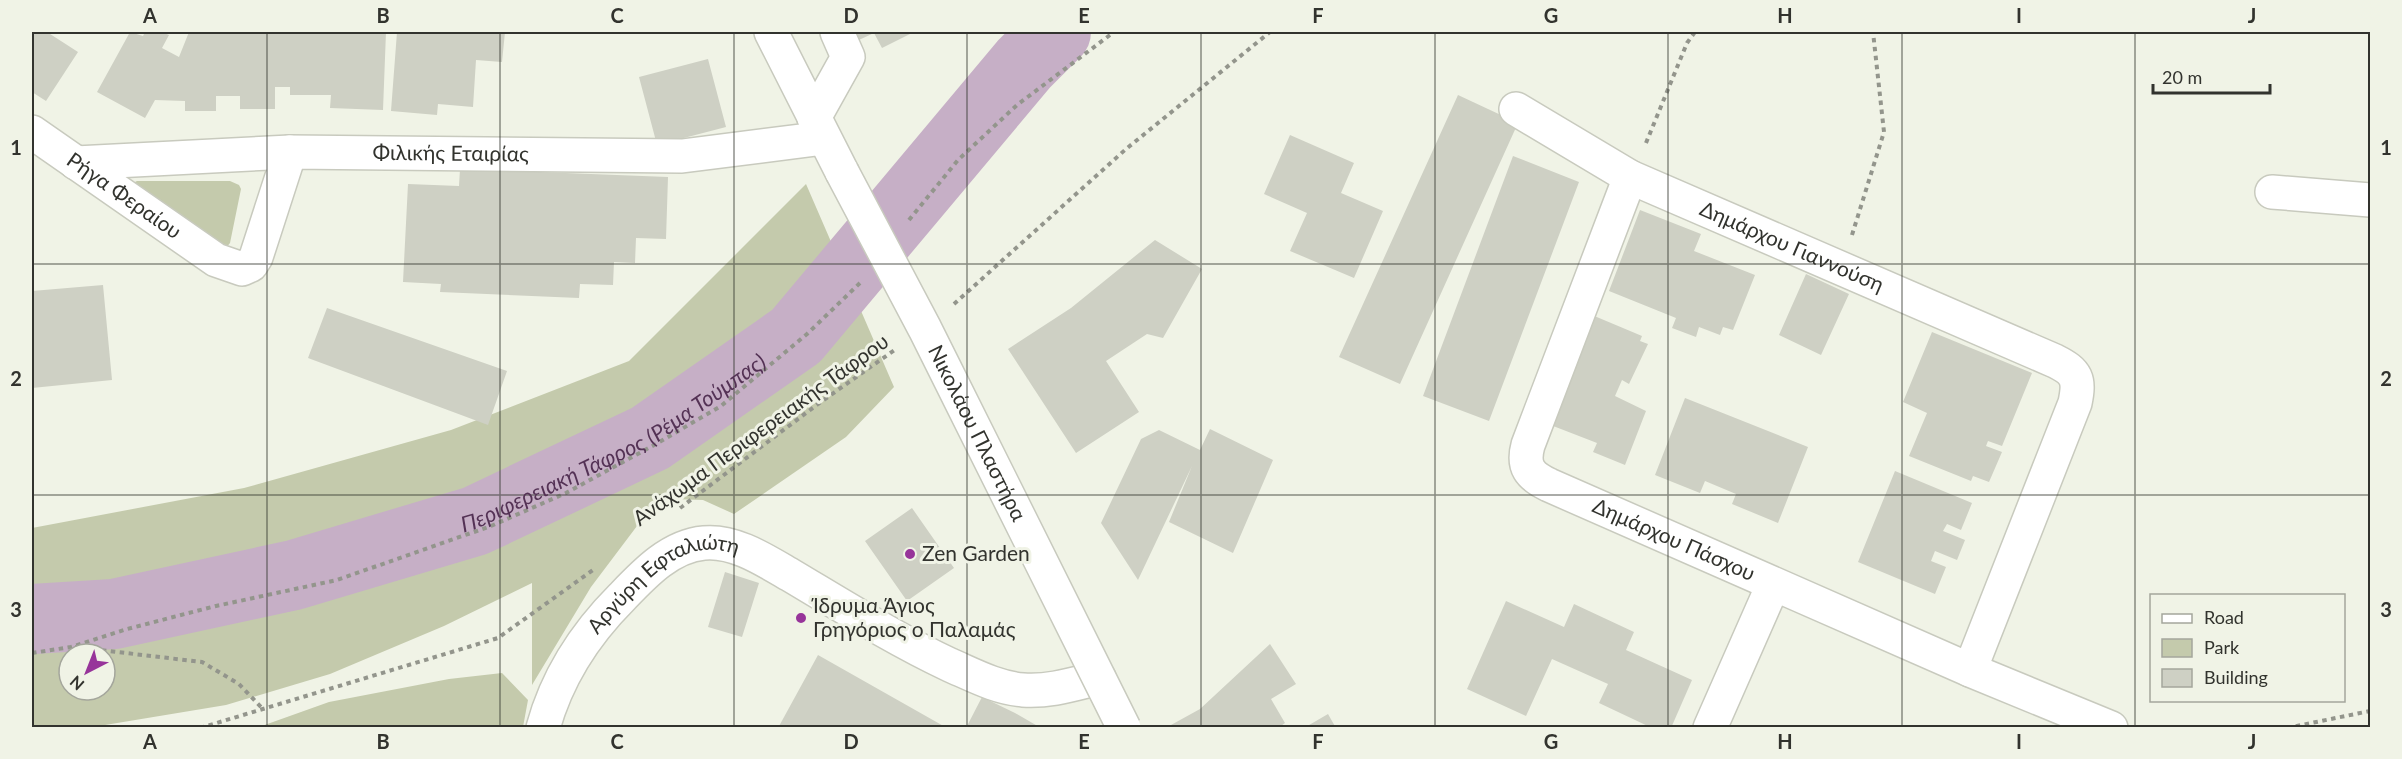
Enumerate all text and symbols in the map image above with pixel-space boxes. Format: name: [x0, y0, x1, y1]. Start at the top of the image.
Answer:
text: A: [142, 3, 157, 27]
text: B: [376, 3, 390, 27]
text: C: [610, 3, 624, 27]
text: D: [843, 3, 859, 27]
text: E: [1078, 3, 1090, 27]
text: F: [1312, 3, 1324, 27]
text: G: [1544, 3, 1558, 27]
text: H: [1777, 3, 1793, 27]
text: I: [2016, 3, 2022, 27]
text: J: [2248, 3, 2256, 27]
scale bar: [2153, 57, 2270, 95]
text: 20 m: [2162, 66, 2202, 88]
text: 1: [10, 135, 22, 159]
text: 1: [2380, 135, 2392, 159]
street label: Φιλικής Εταιρίας: [372, 139, 529, 165]
street label: Ρήγα Φεραίου: [63, 146, 187, 243]
street label: Δημάρχου Γιαννούση: [1697, 195, 1888, 296]
street label: Ανάχωμα Περιφερειακής Τάφρου: [627, 328, 893, 530]
street label: Νικολάου Πλαστήρα: [924, 340, 1033, 525]
water label: Περιφερειακή Τάφρος (Ρέμα Τούμπας): [457, 347, 771, 538]
text: 2: [10, 366, 22, 390]
text: 2: [2380, 366, 2392, 390]
street label: Δημάρχου Πάσχου: [1589, 492, 1759, 585]
street label: Αργύρη Εφταλιώτη: [581, 529, 743, 638]
place label: Zen Garden: [922, 540, 1030, 565]
marker: Zen Garden: [903, 547, 917, 561]
place label: Ίδρυμα Άγιος Γρηγόριος ο Παλαμάς: [811, 592, 1016, 641]
legend: [2150, 594, 2345, 702]
text: 3: [10, 597, 22, 621]
text: 3: [2380, 597, 2392, 621]
text: Road: [2204, 606, 2244, 628]
marker: Ίδρυμα Άγιος Γρηγόριος ο Παλαμάς: [794, 611, 808, 625]
text: Park: [2204, 636, 2240, 658]
north arrow: [57, 642, 117, 702]
text: Building: [2204, 666, 2268, 688]
text: N: [66, 672, 88, 695]
text: A: [142, 729, 157, 753]
text: B: [376, 729, 390, 753]
text: C: [610, 729, 624, 753]
text: D: [843, 729, 859, 753]
text: E: [1078, 729, 1090, 753]
text: F: [1312, 729, 1324, 753]
text: G: [1544, 729, 1558, 753]
text: H: [1777, 729, 1793, 753]
text: I: [2016, 729, 2022, 753]
text: J: [2248, 729, 2256, 753]

